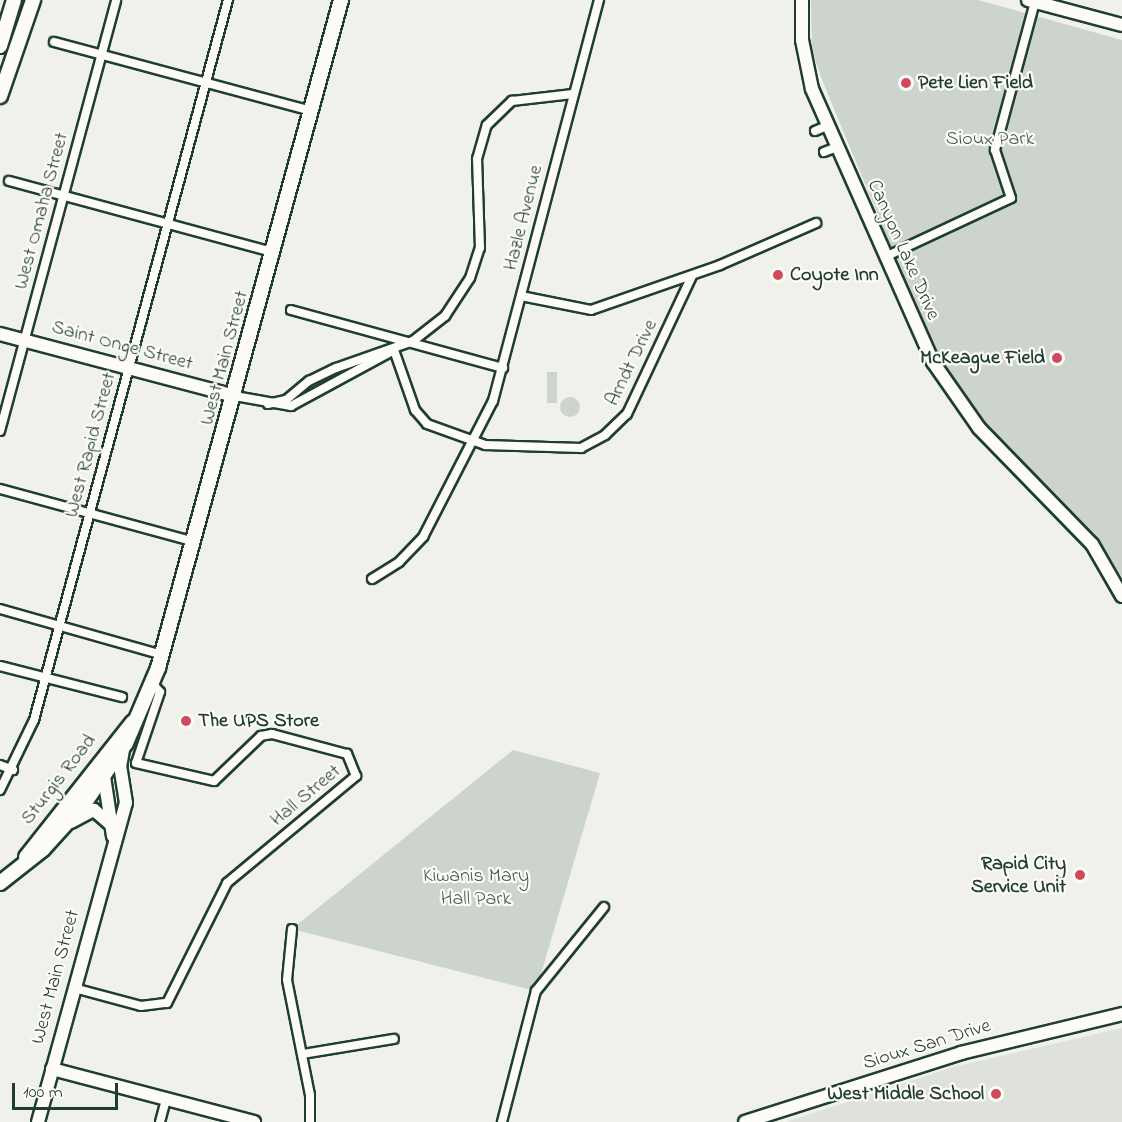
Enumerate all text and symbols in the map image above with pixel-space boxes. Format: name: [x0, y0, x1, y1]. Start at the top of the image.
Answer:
place label: Pete Lien Field: [918, 71, 1033, 95]
marker: Pete Lien Field: [899, 76, 913, 90]
park label: Sioux Park: [946, 127, 1034, 151]
street label: West Omaha Street: [10, 130, 74, 292]
street label: Hazle Avenue: [499, 163, 549, 273]
street label: Canyon Lake Drive: [861, 176, 945, 324]
place label: Coyote Inn: [790, 263, 879, 287]
marker: Coyote Inn: [771, 268, 785, 282]
street label: West Main Street: [196, 288, 254, 428]
street label: Saint Onge Street: [49, 316, 195, 376]
street label: Arndt Drive: [601, 316, 663, 410]
place label: McKeague Field: [920, 346, 1045, 370]
marker: McKeague Field: [1050, 351, 1064, 365]
street label: West Rapid Street: [60, 370, 122, 520]
place label: The UPS Store: [198, 709, 319, 733]
marker: The UPS Store: [179, 714, 193, 728]
street label: Sturgis Road: [16, 730, 102, 830]
street label: Hall Street: [266, 760, 346, 832]
place label: Rapid City Service Unit: [971, 852, 1066, 899]
park label: Kiwanis Mary Hall Park: [423, 865, 529, 912]
marker: Rapid City Service Unit: [1071, 866, 1089, 884]
street label: West Main Street: [27, 907, 85, 1047]
street label: Sioux San Drive: [860, 1014, 994, 1076]
scale bar: [15, 1071, 122, 1109]
text: 100 m: [23, 1080, 63, 1106]
place label: West Middle School: [827, 1082, 984, 1106]
marker: West Middle School: [989, 1087, 1003, 1101]

